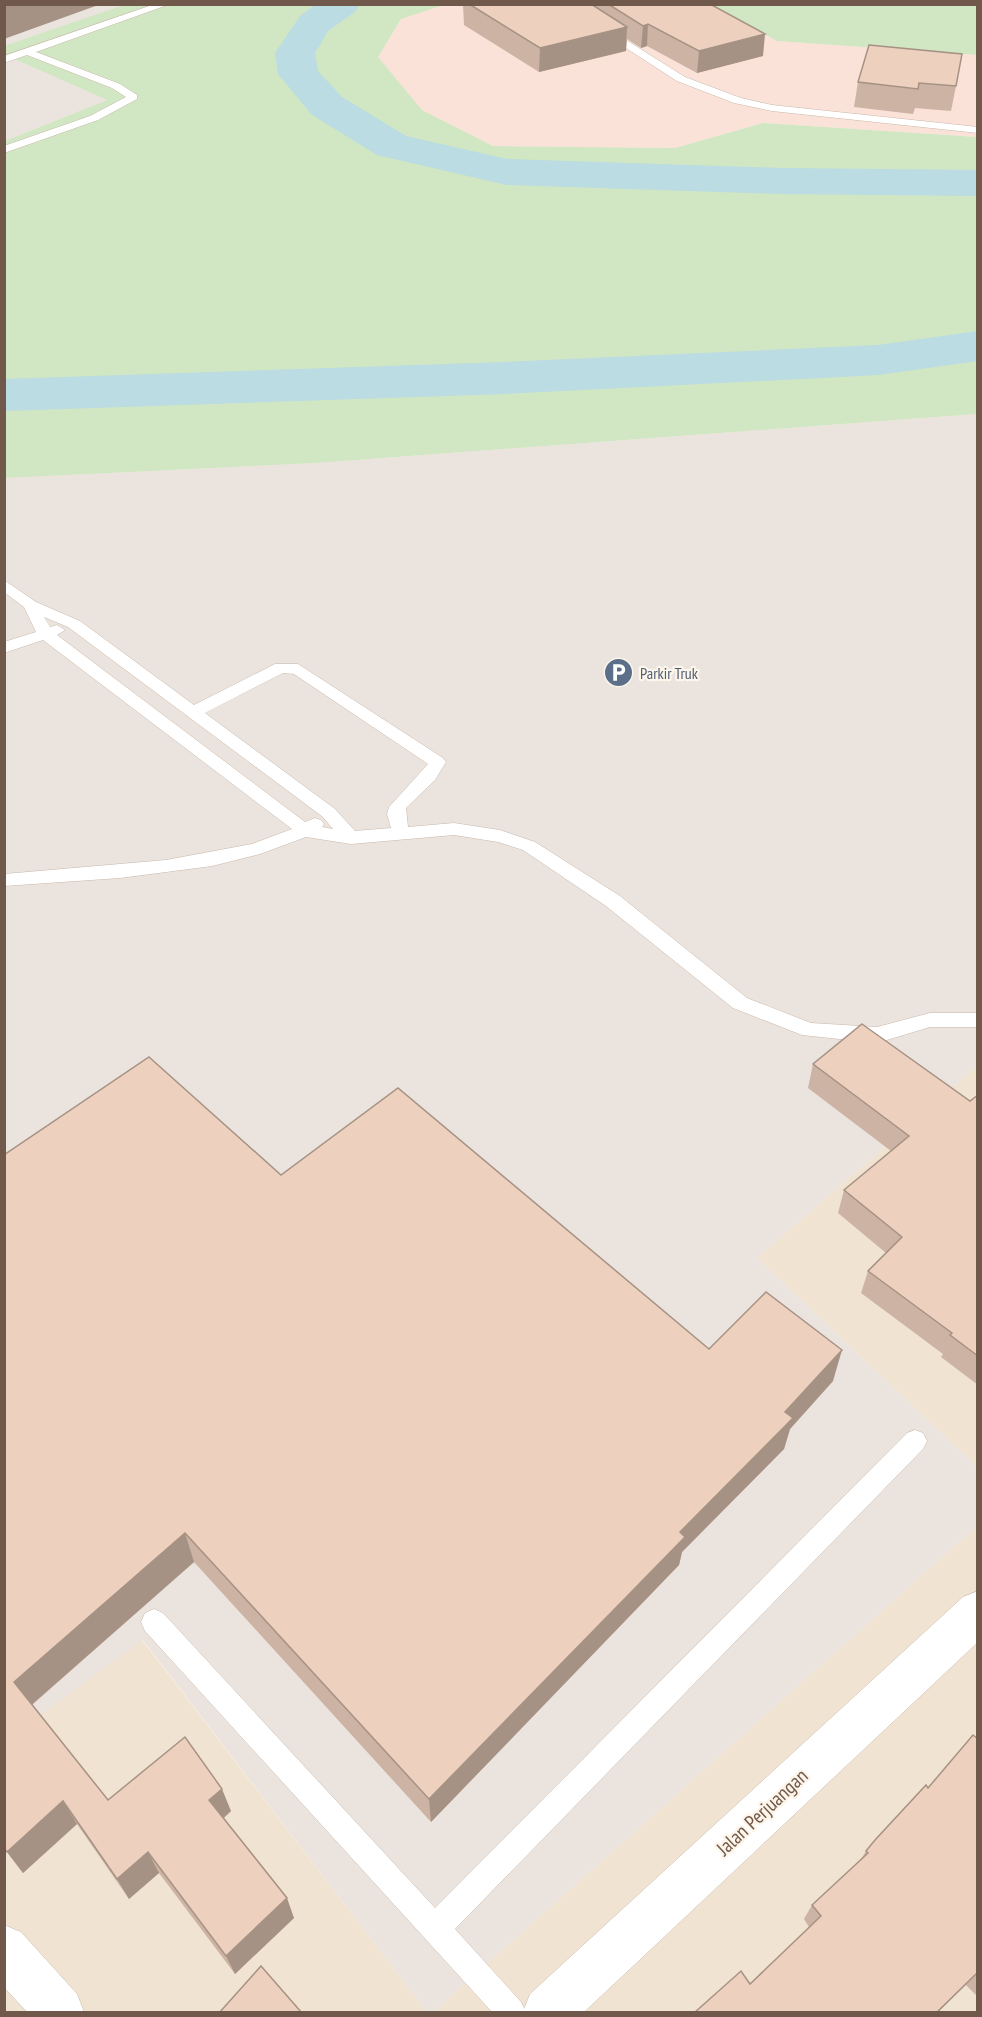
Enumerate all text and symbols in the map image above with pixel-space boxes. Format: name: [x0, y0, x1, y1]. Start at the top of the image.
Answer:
parking icon: Parkir Truk: [603, 657, 635, 689]
place label: Parkir Truk: [640, 663, 699, 683]
street label: Jalan Perjuangan: [710, 1763, 813, 1862]

